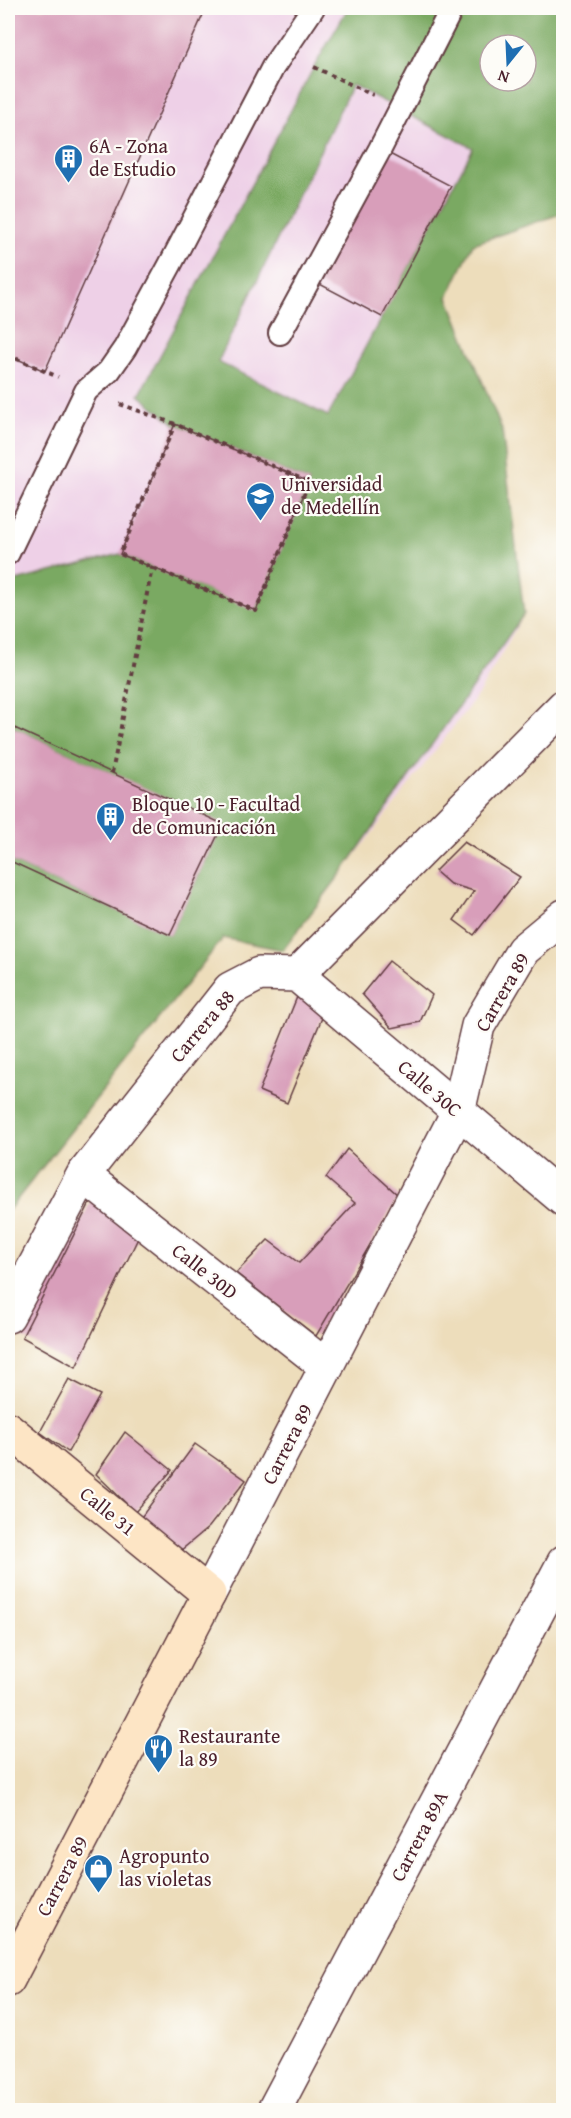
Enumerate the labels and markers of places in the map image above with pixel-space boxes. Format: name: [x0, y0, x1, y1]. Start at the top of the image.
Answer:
place label: 6A - Zona de Estudio: [89, 131, 176, 183]
building icon: 6A - Zona de Estudio: [52, 142, 84, 184]
place label: Universidad de Medellín: [281, 469, 383, 521]
school or university icon: Universidad de Medellín: [244, 480, 276, 522]
place label: Bloque 10 - Facultad de Comunicación: [132, 789, 300, 841]
building icon: Bloque 10 - Facultad de Comunicación: [95, 800, 127, 842]
place label: Restaurante la 89: [179, 1721, 280, 1773]
restaurant icon: Restaurante la 89: [142, 1732, 174, 1774]
place label: Agropunto las violetas: [119, 1841, 212, 1893]
shop icon: Agropunto las violetas: [82, 1852, 114, 1894]

